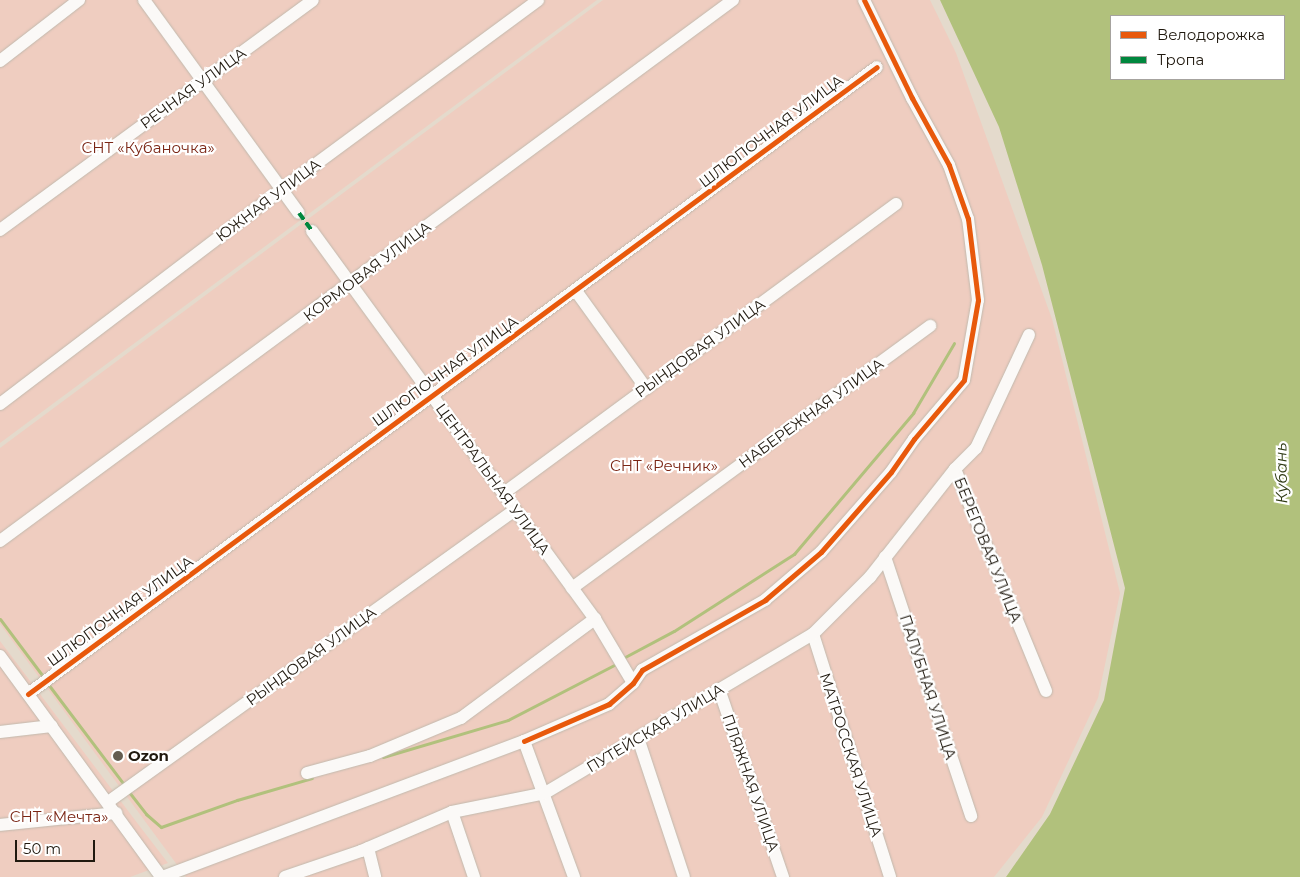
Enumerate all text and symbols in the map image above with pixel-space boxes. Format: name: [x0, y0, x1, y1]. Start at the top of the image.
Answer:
legend: [1110, 15, 1285, 80]
text: Велодорожка: [1157, 25, 1265, 44]
street label: РЕЧНАЯ УЛИЦА: [137, 44, 249, 132]
text: Тропа: [1157, 50, 1204, 69]
street label: ШЛЮПОЧНАЯ УЛИЦА: [695, 71, 847, 191]
park label: СНТ «Кубаночка»: [81, 139, 215, 157]
street label: ЮЖНАЯ УЛИЦА: [212, 155, 324, 245]
street label: КОРМОВАЯ УЛИЦА: [300, 217, 434, 325]
street label: РЫНДОВАЯ УЛИЦА: [631, 295, 769, 401]
street label: ШЛЮПОЧНАЯ УЛИЦА: [369, 312, 521, 430]
street label: НАБЕРЕЖНАЯ УЛИЦА: [735, 354, 887, 472]
street label: ЦЕНТРАЛЬНАЯ УЛИЦА: [432, 400, 554, 558]
water label: Кубань: [1272, 442, 1292, 504]
park label: СНТ «Речник»: [610, 457, 718, 475]
street label: БЕРЕГОВАЯ УЛИЦА: [951, 475, 1025, 625]
street label: ШЛЮПОЧНАЯ УЛИЦА: [44, 552, 196, 670]
street label: РЫНДОВАЯ УЛИЦА: [242, 603, 380, 709]
street label: ПАЛУБНАЯ УЛИЦА: [896, 612, 960, 762]
street label: МАТРОССКАЯ УЛИЦА: [816, 671, 886, 839]
street label: ПУТЕЙСКАЯ УЛИЦА: [583, 680, 727, 776]
street label: ПЛЯЖНАЯ УЛИЦА: [719, 712, 783, 854]
place label: Ozon: [128, 747, 169, 765]
marker: Ozon: [112, 750, 124, 762]
park label: СНТ «Мечта»: [10, 808, 108, 826]
scale bar: [18, 830, 98, 862]
text: 50 m: [23, 839, 61, 858]

